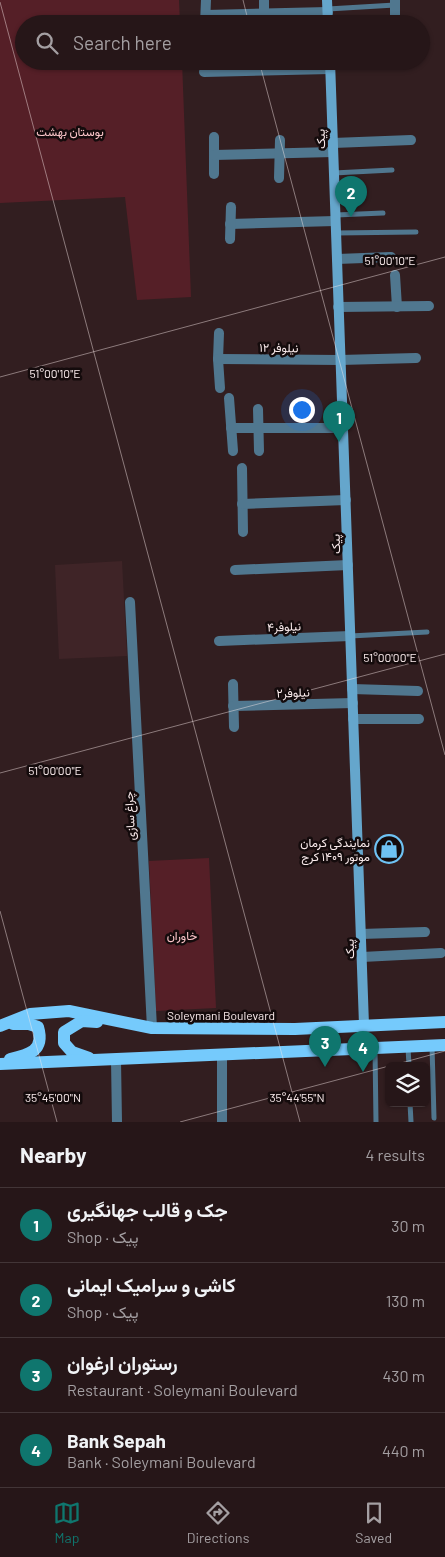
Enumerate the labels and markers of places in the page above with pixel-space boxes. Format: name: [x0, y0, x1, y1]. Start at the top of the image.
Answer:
pin: 2: [335, 176, 367, 217]
pin: 1: [323, 401, 355, 442]
shop icon: نمایندگی کرمان موتور ۱۴۰۹ کرج: [374, 834, 404, 864]
place label: نمایندگی کرمان موتور ۱۴۰۹ کرج: [300, 835, 370, 866]
pin: 3: [309, 1026, 341, 1067]
pin: 4: [347, 1031, 379, 1072]

